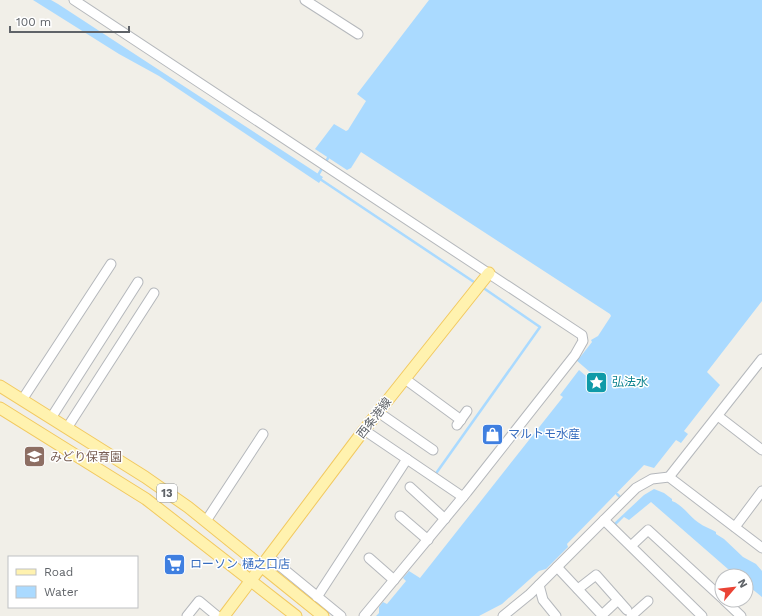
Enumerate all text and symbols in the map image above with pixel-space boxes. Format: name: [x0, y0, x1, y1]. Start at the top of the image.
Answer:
scale bar: [10, 8, 129, 34]
text: 100 m: [16, 15, 51, 29]
place icon: 弘法水: [584, 369, 610, 395]
place label: 弘法水: [612, 375, 648, 389]
street label: 西条港線: [354, 395, 394, 441]
shop icon: マルトモ水産: [480, 421, 506, 447]
place label: マルトモ水産: [508, 427, 580, 441]
school or university icon: みどり保育園: [22, 444, 48, 470]
place label: みどり保育園: [50, 450, 122, 464]
road number: 13: [157, 484, 177, 502]
supermarket icon: ローソン 樋之口店: [161, 551, 187, 577]
legend: [8, 556, 138, 608]
place label: ローソン 樋之口店: [190, 557, 290, 571]
text: Road: [44, 565, 73, 579]
north arrow: [714, 568, 754, 608]
text: N: [735, 577, 750, 590]
text: Water: [44, 585, 79, 599]

